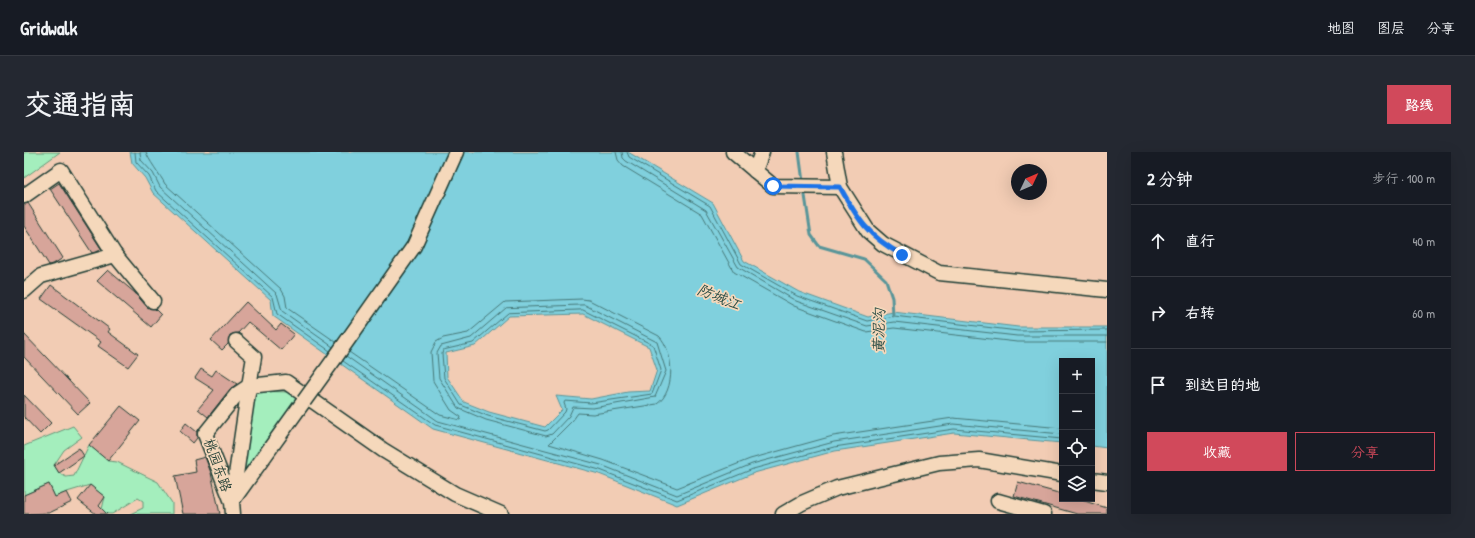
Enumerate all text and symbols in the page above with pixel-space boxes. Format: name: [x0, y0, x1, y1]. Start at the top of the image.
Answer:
text: Gridwalk: [20, 15, 77, 41]
text: 地图: [1327, 18, 1355, 37]
text: 图层: [1377, 18, 1405, 37]
text: 分享: [1427, 18, 1455, 37]
text: 交通指南: [24, 85, 136, 123]
button: 路线: [1387, 85, 1451, 124]
north arrow: [1011, 164, 1047, 200]
text: 2 分钟: [1147, 167, 1193, 190]
text: 步行 · 100 m: [1372, 169, 1435, 187]
route start: [764, 177, 782, 195]
icon: ahead: [1147, 230, 1169, 252]
text: 直行: [1185, 230, 1215, 251]
text: 40 m: [1412, 232, 1435, 250]
route end: [893, 246, 911, 264]
water label: 防城江: [694, 278, 745, 315]
icon: right: [1147, 302, 1169, 324]
text: 右转: [1185, 302, 1215, 323]
text: 60 m: [1412, 304, 1435, 322]
water label: 黄泥沟: [868, 306, 889, 354]
map controls: [1059, 358, 1095, 502]
button: +: [1059, 358, 1095, 394]
icon: arrive: [1147, 374, 1169, 396]
text: 到达目的地: [1185, 374, 1260, 395]
button: −: [1059, 394, 1095, 430]
button: locate: [1059, 430, 1095, 466]
button: 收藏: [1147, 432, 1287, 471]
button: 分享: [1295, 432, 1435, 471]
street label: 桃园东路: [200, 435, 237, 494]
button: layers: [1059, 466, 1095, 502]

